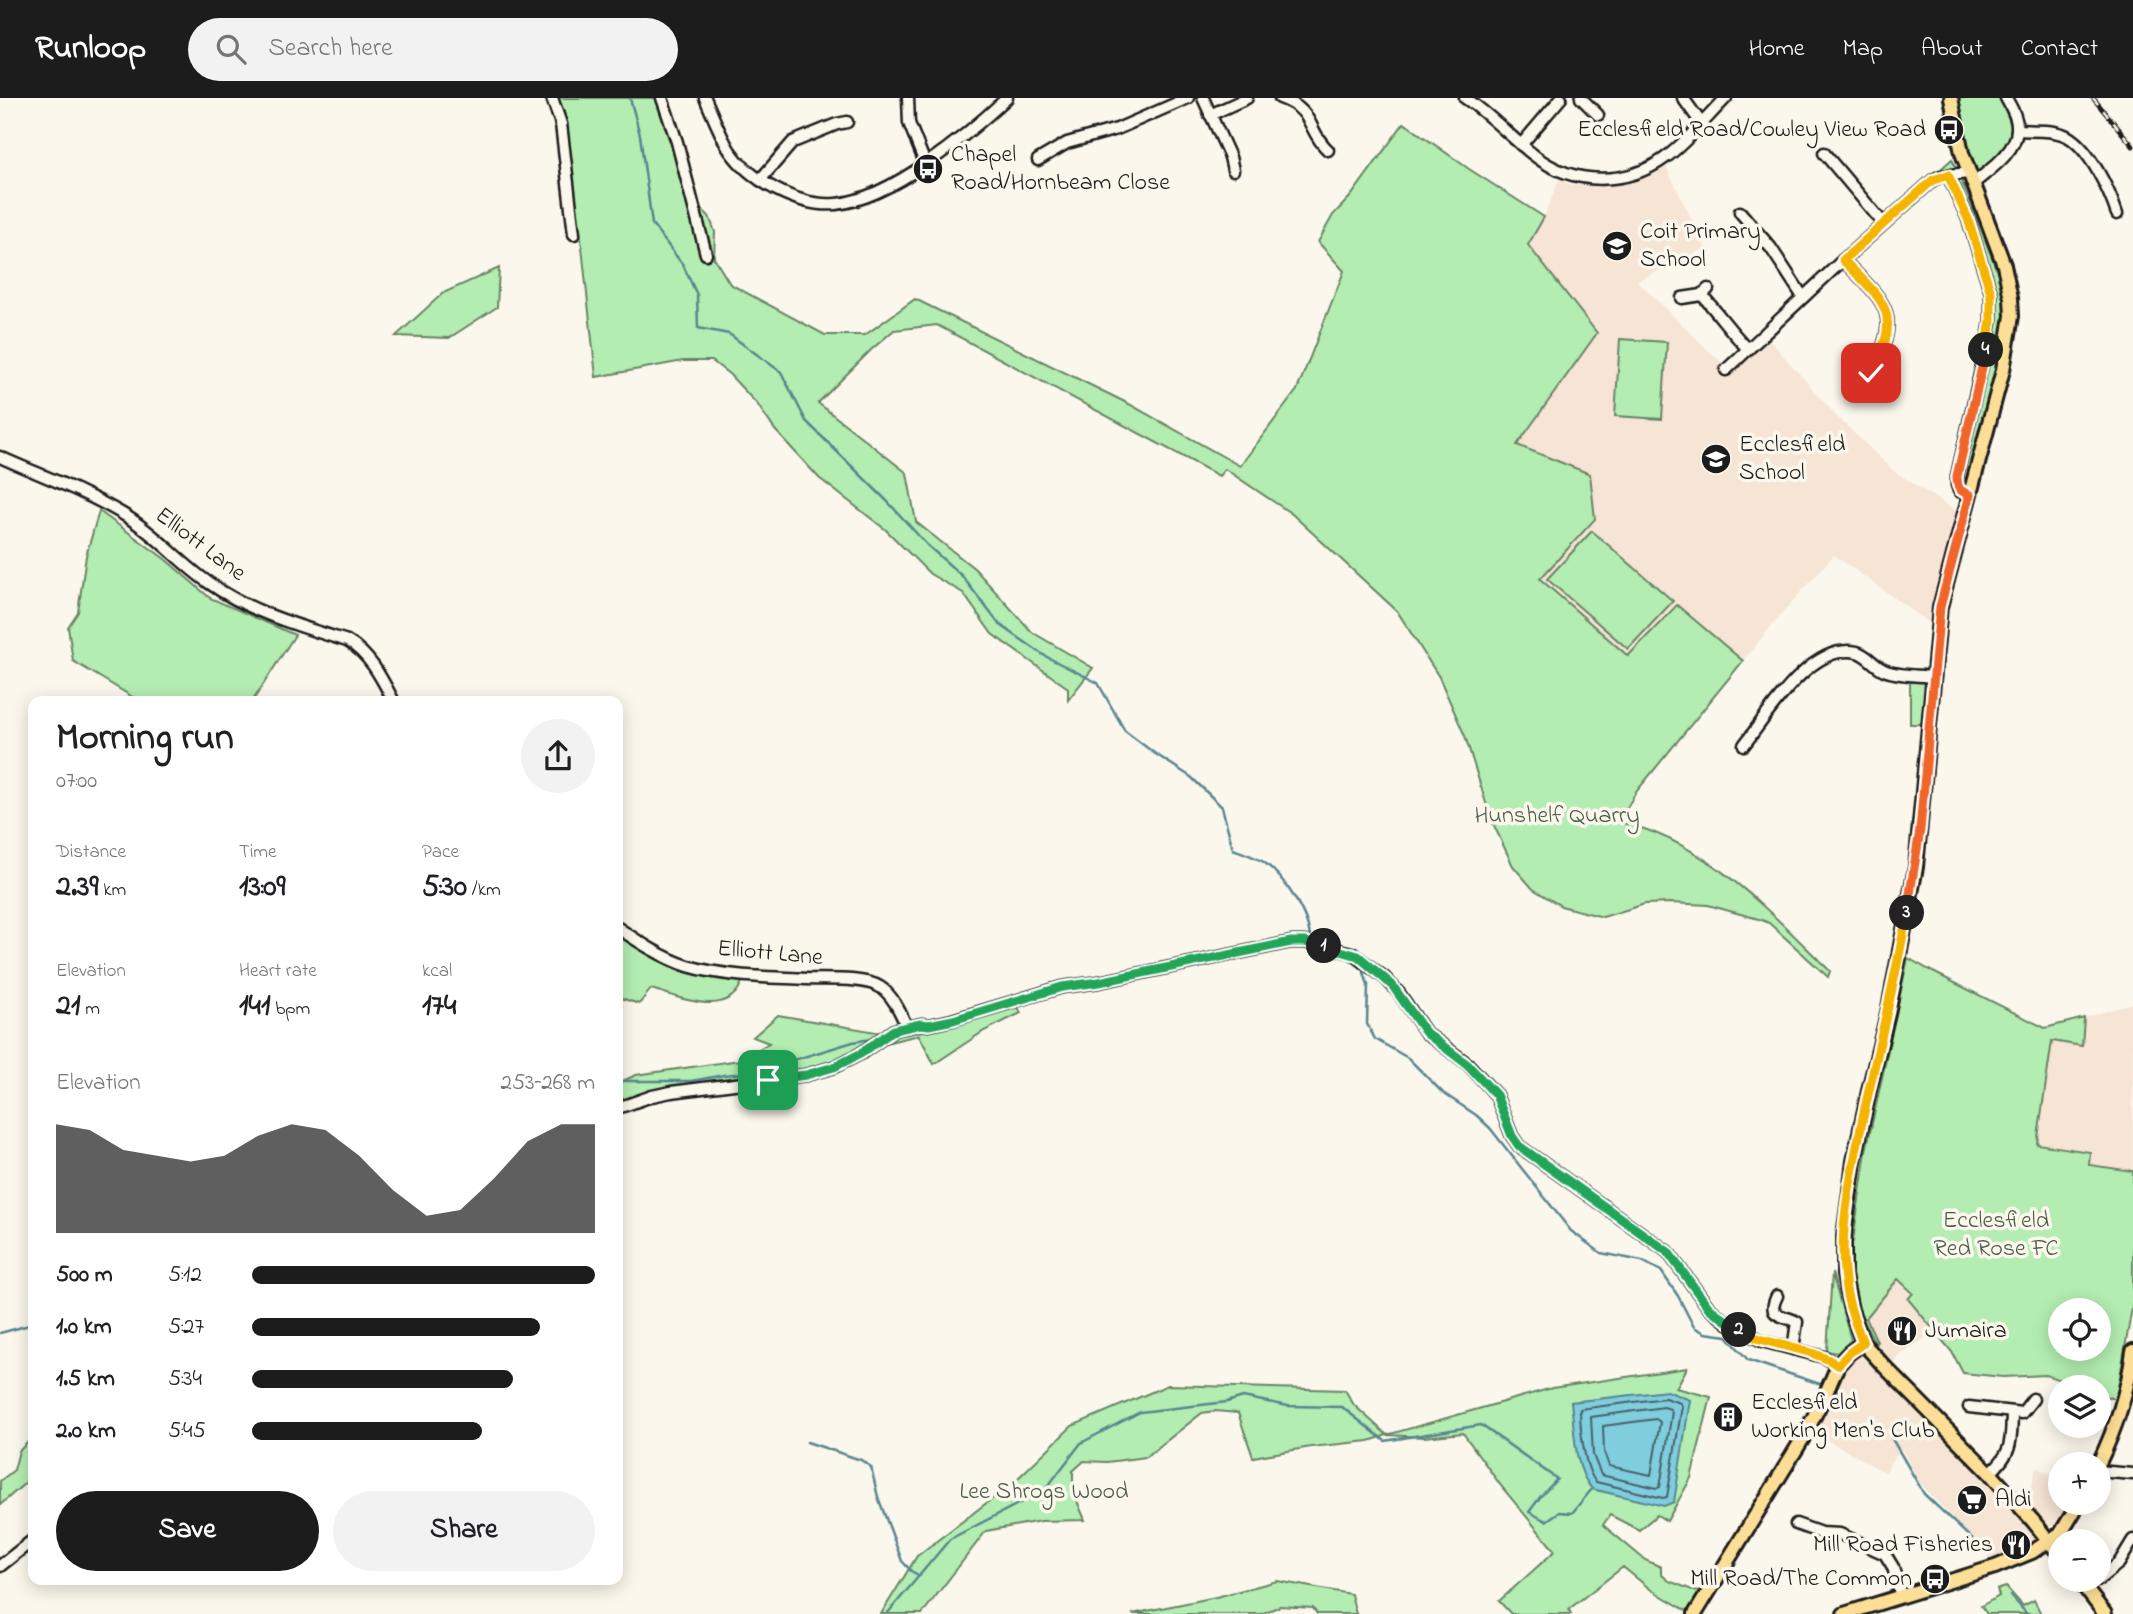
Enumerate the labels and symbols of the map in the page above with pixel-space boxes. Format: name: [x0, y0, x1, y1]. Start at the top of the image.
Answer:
place label: Ecclesfield Road/Cowley View Road: [1577, 113, 1926, 149]
bus stop icon: Ecclesfield Road/Cowley View Road: [1932, 113, 1966, 147]
place label: Chapel Road/Hornbeam Close: [951, 138, 1170, 201]
bus stop icon: Chapel Road/Hornbeam Close: [911, 152, 945, 186]
place label: Coit Primary School: [1640, 215, 1761, 278]
school or university icon: Coit Primary School: [1600, 229, 1634, 263]
pin: 4: [1968, 332, 2004, 368]
pin: [1841, 343, 1901, 403]
place label: Ecclesfield School: [1739, 428, 1846, 491]
school or university icon: Ecclesfield School: [1699, 442, 1733, 476]
street label: Elliott Lane: [147, 499, 253, 591]
park label: Hunshelf Quarry: [1474, 799, 1640, 835]
pin: 3: [1890, 896, 1924, 930]
pin: 1: [1306, 928, 1342, 964]
street label: Elliott Lane: [716, 932, 825, 976]
pin: [738, 1050, 798, 1110]
park label: Ecclesfield Red Rose FC: [1933, 1204, 2059, 1267]
pin: 2: [1722, 1312, 1756, 1348]
restaurant icon: Jumaira: [1885, 1314, 1919, 1348]
place label: Jumaira: [1925, 1314, 2007, 1349]
place label: Ecclesfield Working Men's Club: [1751, 1386, 1935, 1449]
building icon: Ecclesfield Working Men's Club: [1711, 1400, 1745, 1434]
park label: Lee Shrogs Wood: [959, 1475, 1129, 1510]
supermarket icon: Aldi: [1955, 1483, 1989, 1517]
place label: Aldi: [1995, 1483, 2032, 1518]
place label: Mill Road Fisheries: [1813, 1528, 1993, 1563]
restaurant icon: Mill Road Fisheries: [1999, 1528, 2033, 1562]
place label: Mill Road/The Common: [1690, 1562, 1912, 1597]
bus stop icon: Mill Road/The Common: [1918, 1562, 1952, 1596]

